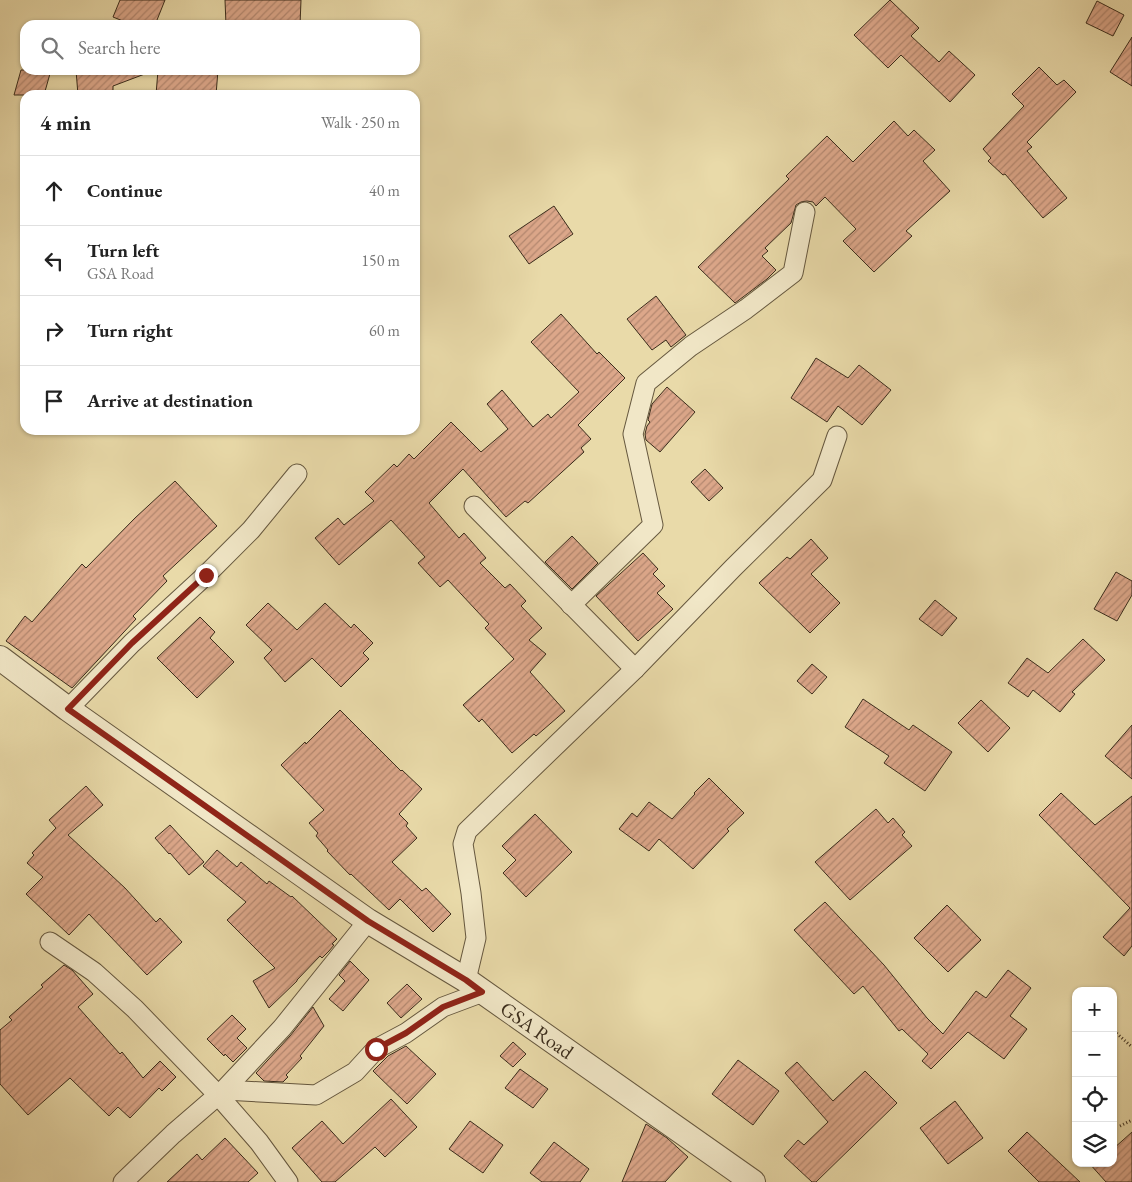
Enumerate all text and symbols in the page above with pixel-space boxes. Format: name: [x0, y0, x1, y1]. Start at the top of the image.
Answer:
search box: [20, 20, 420, 75]
icon: search: [38, 34, 66, 62]
text: Search here: [78, 35, 160, 60]
text: 4 min: [40, 109, 91, 136]
text: Walk · 250 m: [321, 112, 400, 133]
icon: ahead: [40, 177, 68, 205]
text: Continue: [87, 178, 162, 203]
text: 40 m: [369, 180, 400, 201]
text: Turn left: [87, 238, 159, 263]
icon: left: [40, 247, 68, 275]
text: 150 m: [361, 250, 400, 271]
text: GSA Road: [87, 263, 154, 284]
icon: right: [40, 317, 68, 345]
text: Turn right: [87, 318, 173, 343]
text: 60 m: [369, 320, 400, 341]
icon: arrive: [40, 387, 68, 415]
text: Arrive at destination: [87, 388, 253, 413]
route end: [195, 564, 218, 587]
map controls: [1072, 987, 1117, 1167]
button: +: [1072, 987, 1117, 1032]
street label: GSA Road: [495, 995, 579, 1065]
button: −: [1072, 1032, 1117, 1077]
route start: [365, 1038, 388, 1061]
button: locate: [1072, 1077, 1117, 1122]
button: layers: [1072, 1122, 1117, 1167]

